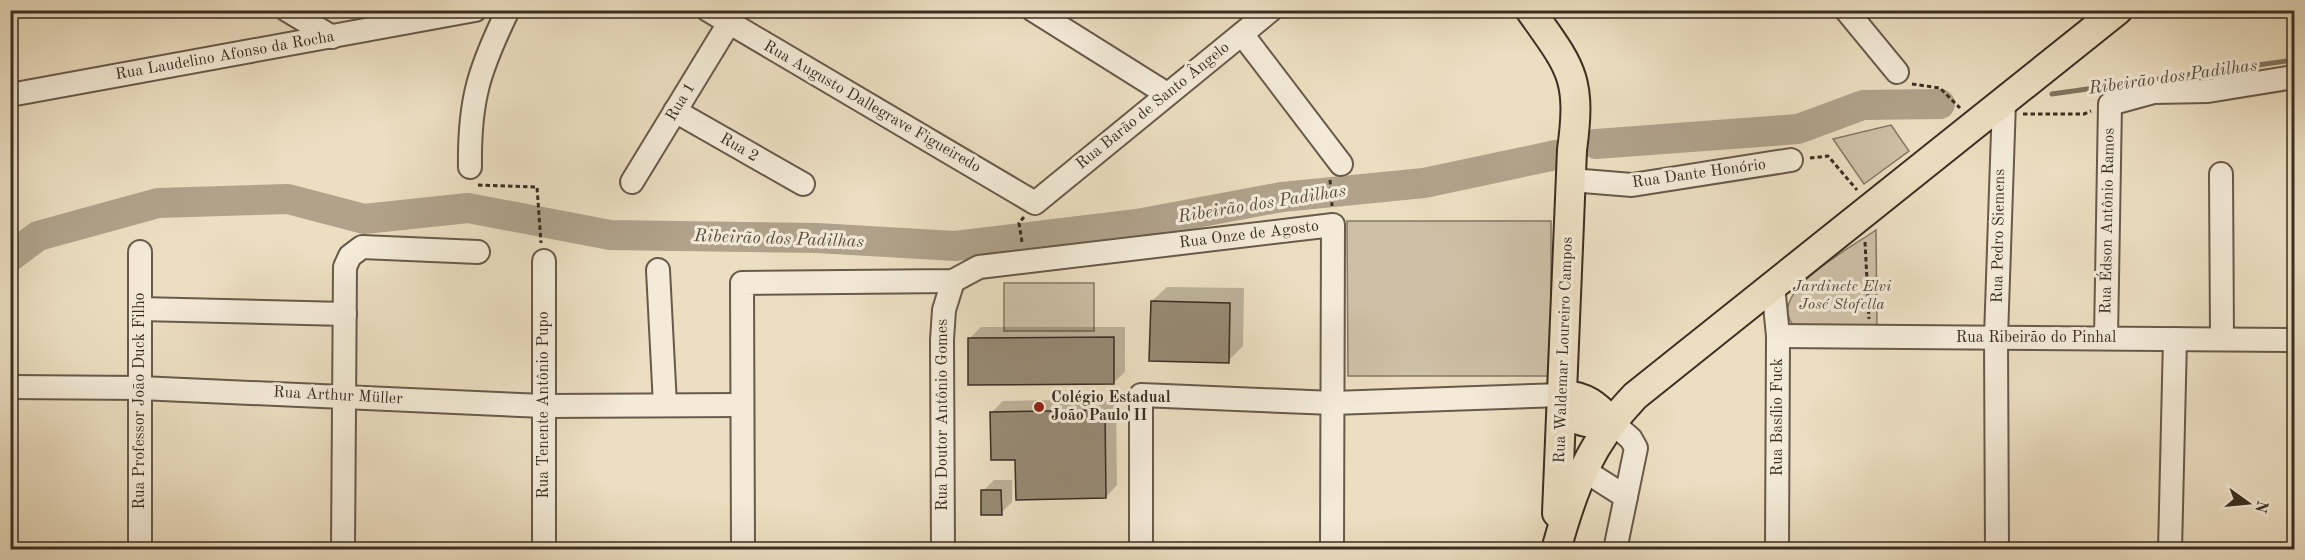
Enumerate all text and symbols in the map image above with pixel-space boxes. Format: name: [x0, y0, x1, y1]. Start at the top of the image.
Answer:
street label: Rua Laudelino Afonso da Rocha: [114, 29, 336, 83]
street label: Rua Barão de Santo Ângelo: [1071, 36, 1233, 173]
street label: Rua Augusto Dallegrave Figueiredo: [761, 38, 983, 176]
water label: Ribeirão dos Padilhas: [2087, 56, 2259, 98]
street label: Rua 1: [663, 80, 699, 124]
street label: Rua Édson Antônio Ramos: [2094, 128, 2118, 314]
street label: Rua 2: [717, 131, 761, 165]
street label: Rua Dante Honório: [1631, 157, 1767, 191]
street label: Rua Pedro Siemens: [1990, 169, 2008, 303]
water label: Ribeirão dos Padilhas: [1176, 182, 1348, 226]
street label: Rua Onze de Agosto: [1178, 218, 1320, 252]
water label: Ribeirão dos Padilhas: [693, 227, 865, 251]
street label: Rua Waldemar Loureiro Campos: [1552, 236, 1576, 464]
park label: Jardinete Elvi José Stofella: [1793, 279, 1892, 313]
street label: Rua Professor João Duck Filho: [132, 292, 148, 510]
street label: Rua Tenente Antônio Pupo: [536, 311, 552, 499]
street label: Rua Doutor Antônio Gomes: [935, 319, 951, 511]
street label: Rua Ribeirão do Pinhal: [1956, 330, 2116, 346]
street label: Rua Basílio Fuck: [1770, 358, 1786, 476]
street label: Rua Arthur Müller: [273, 385, 404, 407]
place label: Colégio Estadual João Paulo II: [1051, 390, 1171, 424]
marker: Colégio Estadual João Paulo II: [1032, 400, 1046, 414]
north arrow: [2218, 473, 2278, 533]
text: N: [2251, 498, 2270, 515]

